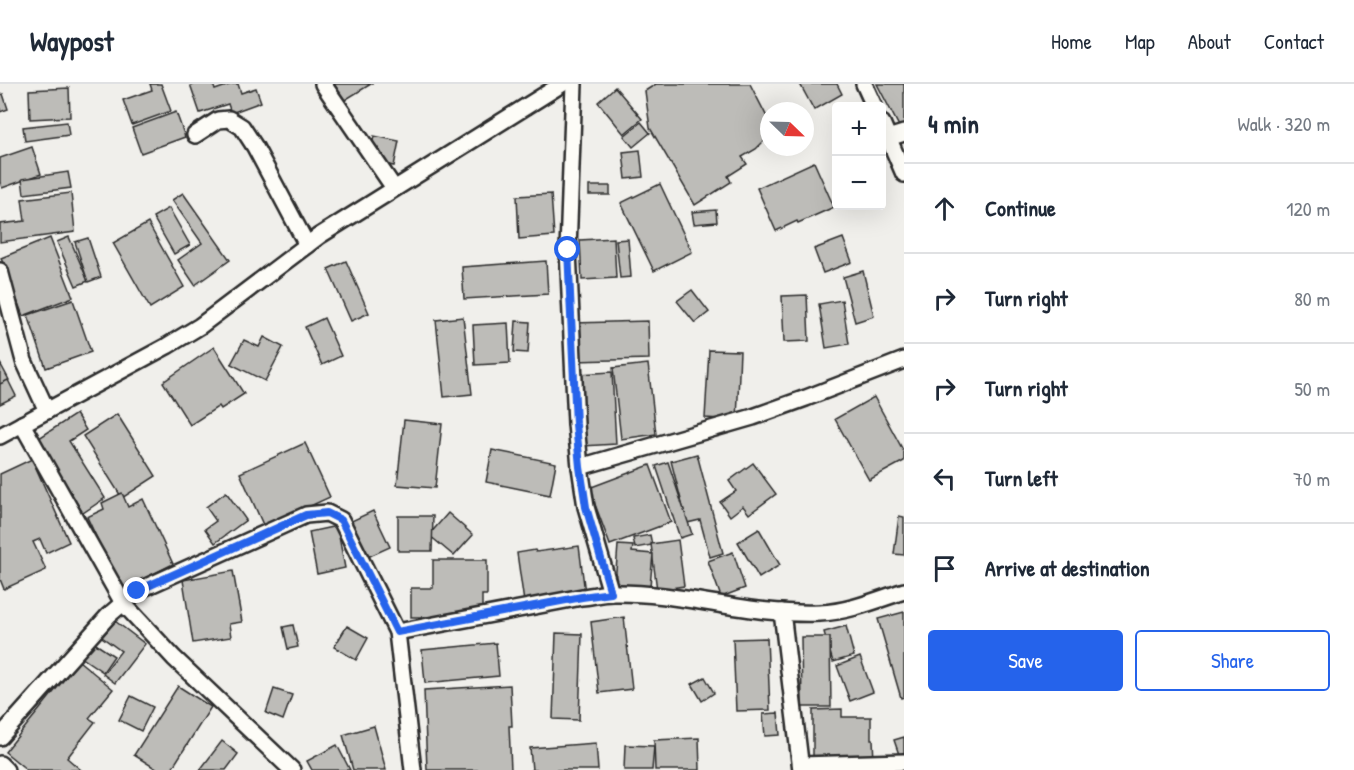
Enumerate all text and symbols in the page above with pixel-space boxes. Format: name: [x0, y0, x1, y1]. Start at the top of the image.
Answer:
text: Waypost: [30, 22, 114, 60]
text: Home: [1051, 27, 1092, 56]
text: Map: [1125, 27, 1155, 56]
text: About: [1188, 27, 1231, 56]
text: Contact: [1264, 27, 1324, 56]
north arrow: [760, 102, 814, 156]
map controls: [832, 102, 886, 210]
button: +: [832, 102, 886, 156]
text: 4 min: [928, 106, 979, 141]
text: Walk · 320 m: [1238, 110, 1330, 137]
button: −: [832, 156, 886, 210]
icon: ahead: [928, 192, 961, 225]
text: Continue: [985, 193, 1056, 223]
text: 120 m: [1286, 195, 1330, 222]
route start: [554, 236, 580, 262]
icon: right: [928, 282, 961, 315]
text: Turn right: [985, 283, 1068, 313]
text: 80 m: [1294, 285, 1330, 312]
icon: right: [928, 372, 961, 405]
text: Turn right: [985, 373, 1068, 403]
text: 50 m: [1294, 375, 1330, 402]
icon: left: [928, 462, 961, 495]
text: Turn left: [985, 463, 1058, 493]
text: 70 m: [1293, 465, 1330, 492]
icon: arrive: [928, 552, 961, 585]
text: Arrive at destination: [985, 553, 1150, 583]
route end: [123, 577, 149, 603]
button: Save: [928, 630, 1123, 691]
button: Share: [1135, 630, 1330, 691]

